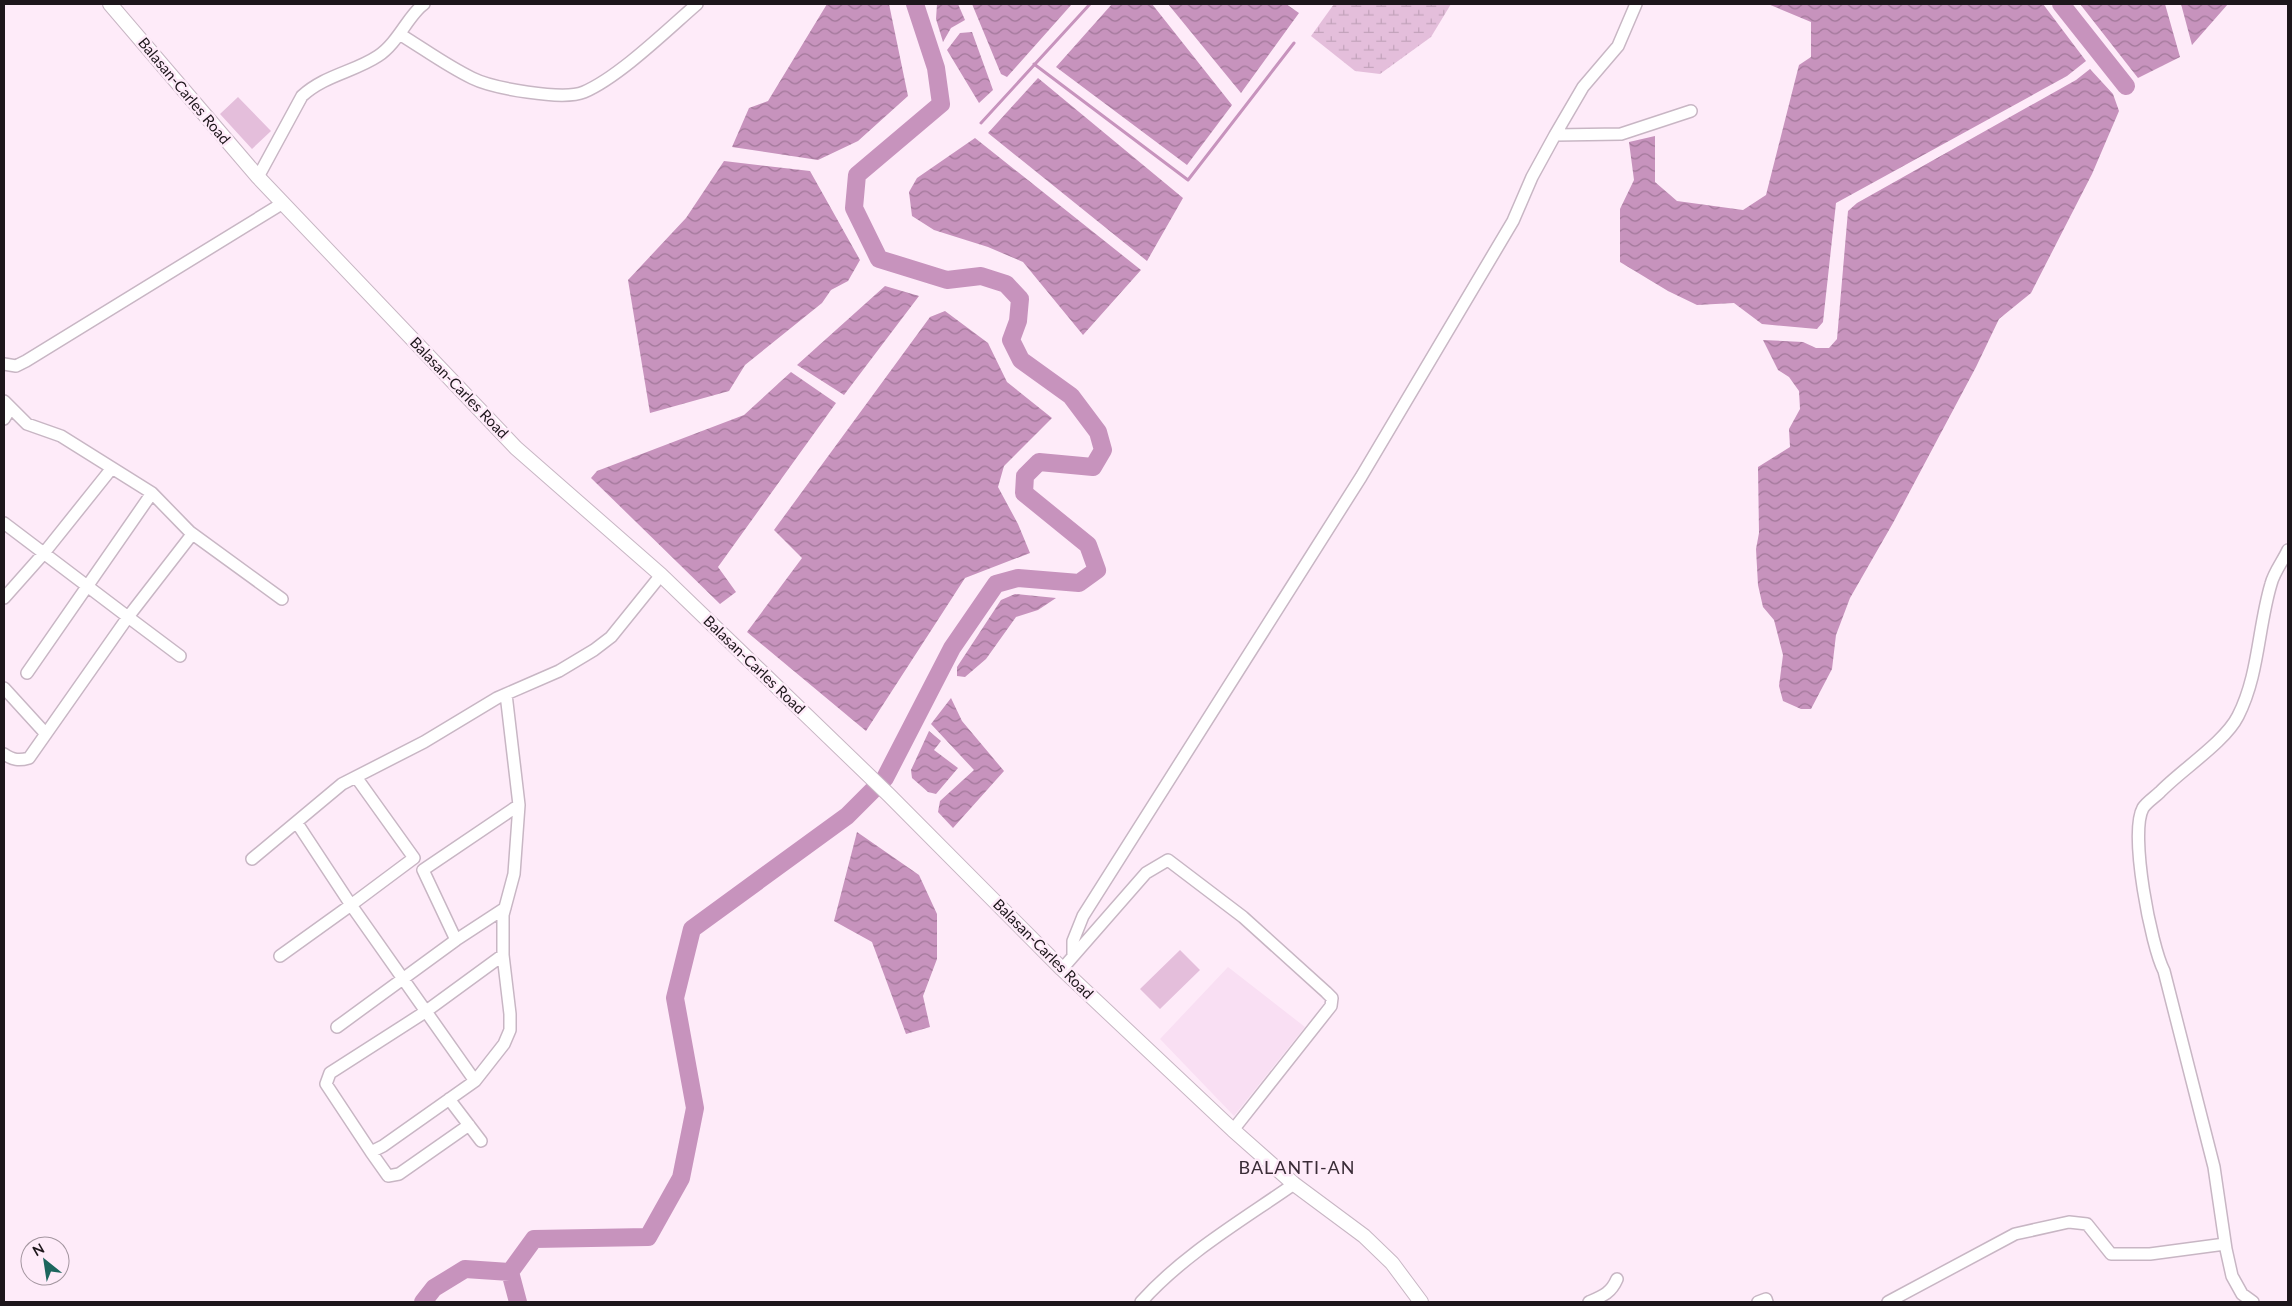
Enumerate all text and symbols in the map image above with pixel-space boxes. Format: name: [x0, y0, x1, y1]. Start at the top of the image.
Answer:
street label: Balasan-Carles Road: [135, 33, 235, 147]
street label: Balasan-Carles Road: [407, 333, 513, 442]
street label: Balasan-Carles Road: [700, 611, 809, 717]
street label: Balasan-Carles Road: [990, 895, 1097, 1002]
district label: BALANTI-AN: [1238, 1156, 1356, 1178]
north arrow: [20, 1236, 70, 1286]
text: N: [29, 1239, 47, 1259]

